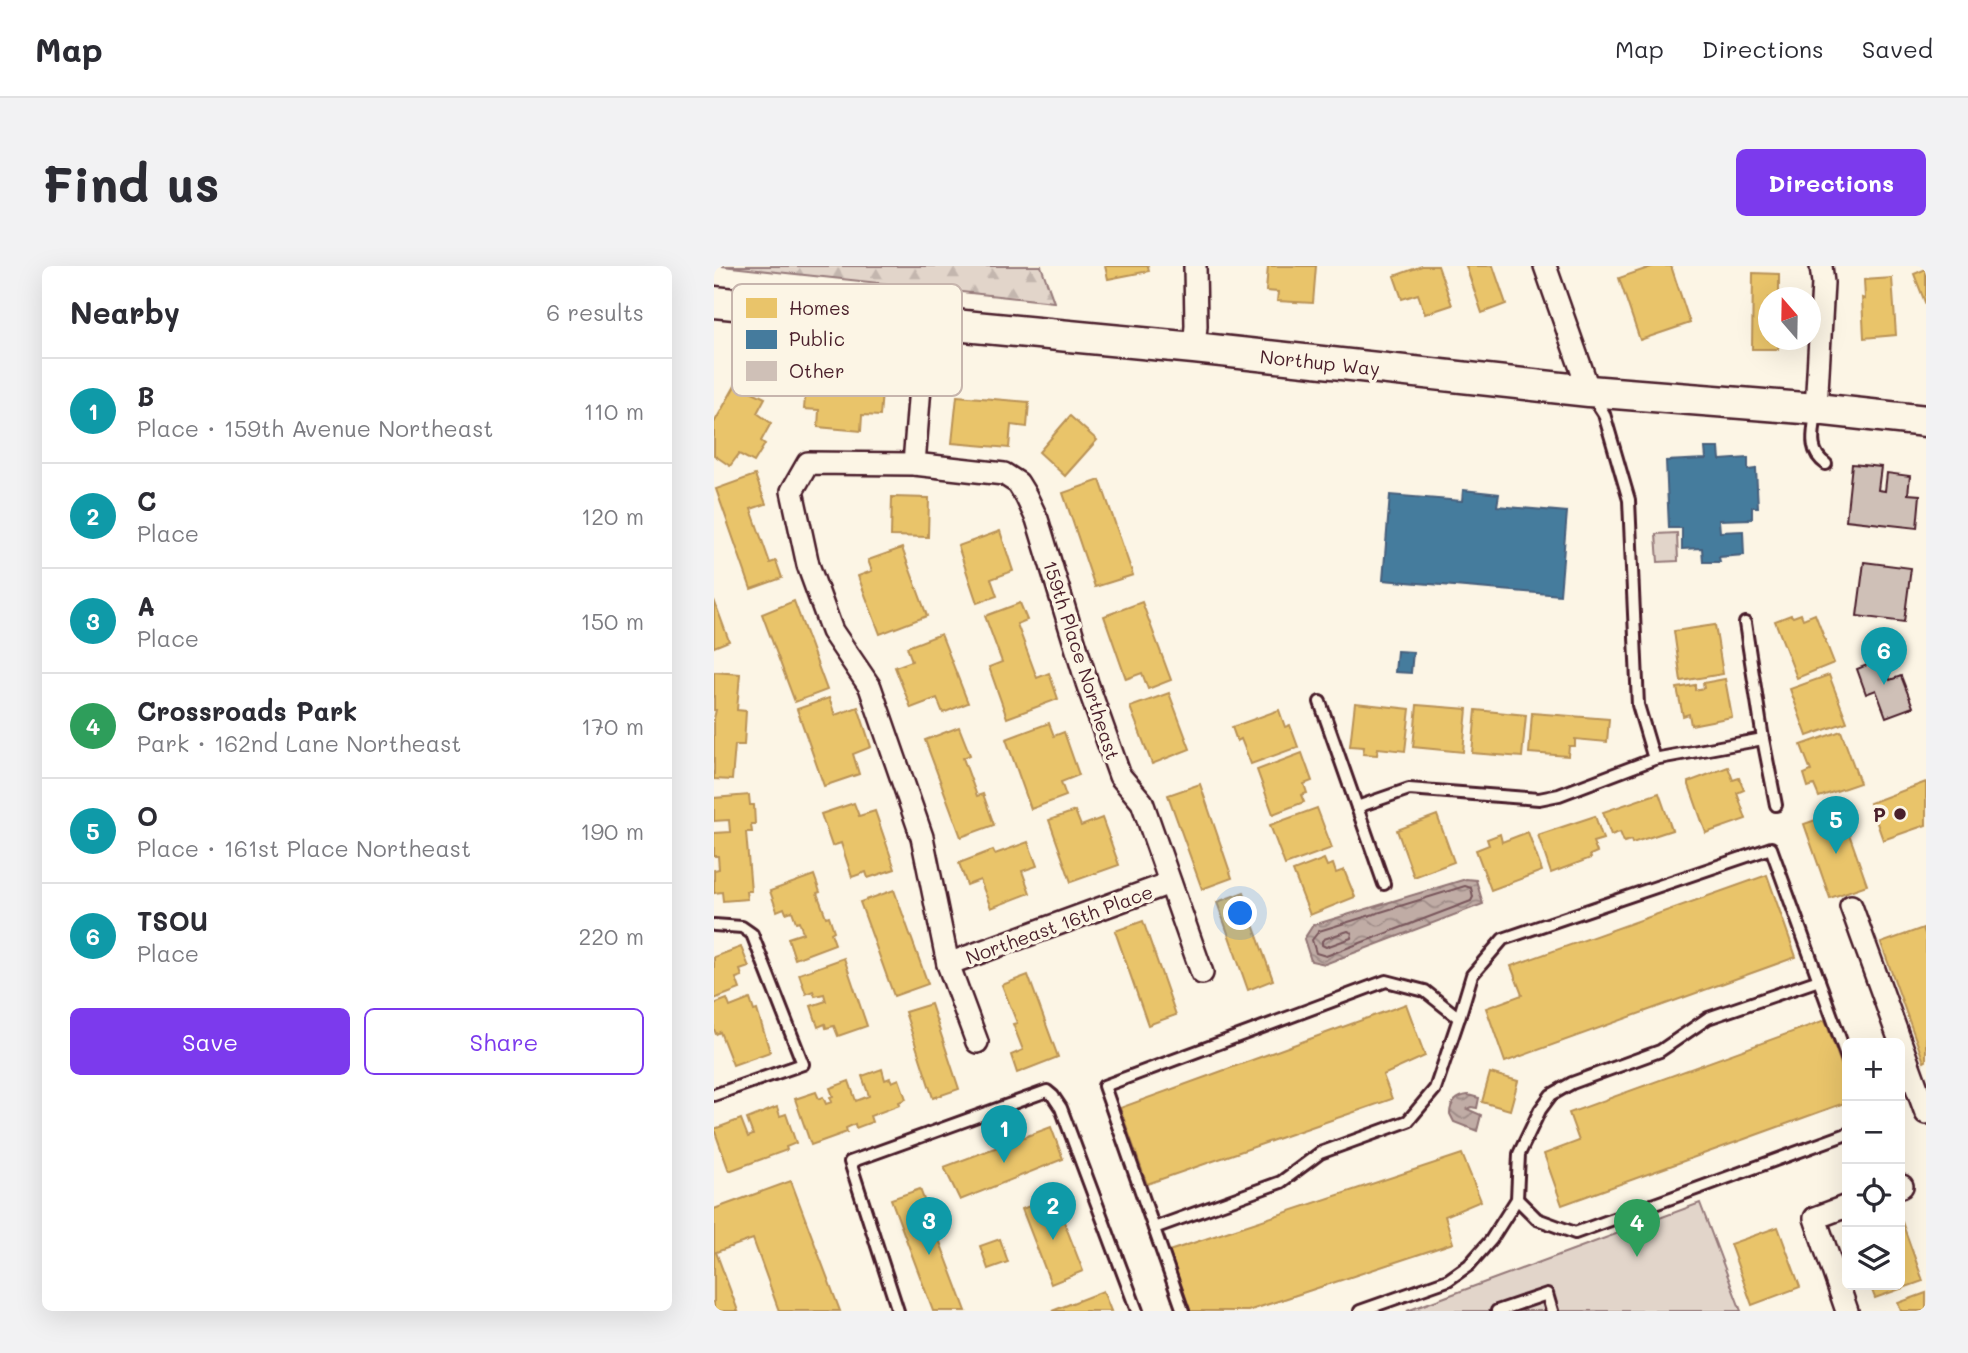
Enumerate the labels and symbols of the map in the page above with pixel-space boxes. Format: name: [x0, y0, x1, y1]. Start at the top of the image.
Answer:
legend: [732, 284, 962, 396]
north arrow: [1758, 287, 1821, 350]
text: Homes: [789, 295, 850, 320]
text: Public: [789, 326, 845, 351]
street label: Northup Way: [1259, 343, 1381, 381]
text: Other: [789, 358, 844, 383]
street label: 159th Place Northeast: [1038, 557, 1126, 763]
pin: 6: [1861, 627, 1907, 685]
pin: 5: [1813, 796, 1859, 854]
place label: P: [1873, 802, 1886, 827]
marker: P: [1892, 806, 1908, 822]
street label: Northeast 16th Place: [962, 878, 1156, 970]
your location: [1223, 896, 1257, 930]
pin: 1: [981, 1105, 1027, 1163]
pin: 2: [1030, 1182, 1076, 1240]
pin: 3: [906, 1197, 952, 1255]
pin: 4: [1614, 1199, 1660, 1257]

